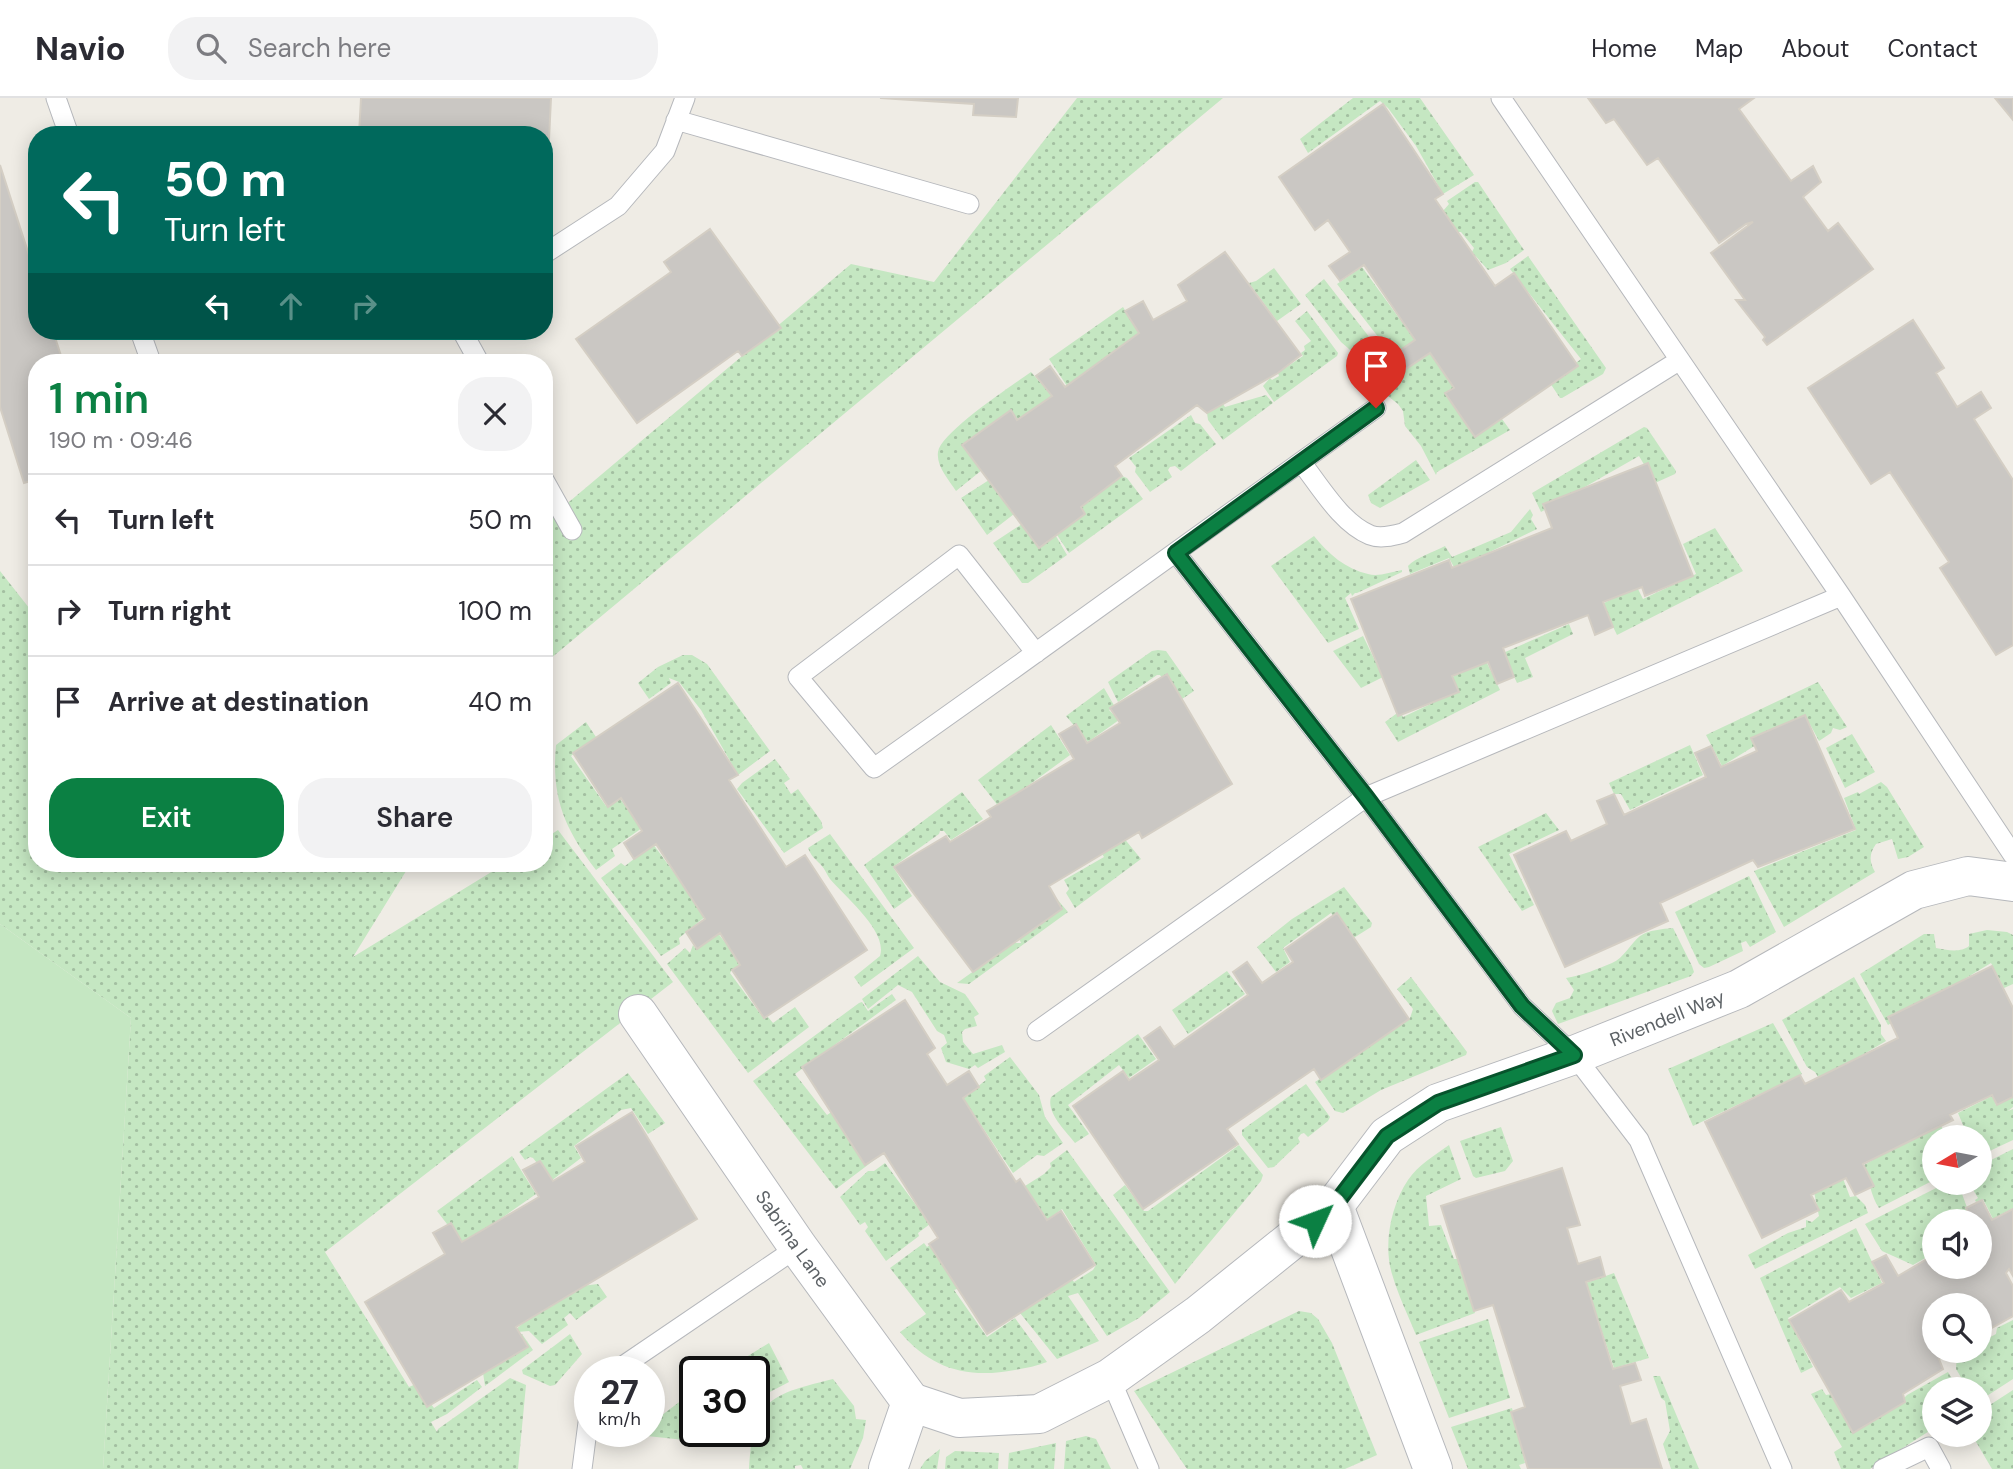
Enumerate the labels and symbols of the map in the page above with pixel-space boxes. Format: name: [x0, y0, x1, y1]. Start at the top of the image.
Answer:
pin: [1346, 336, 1406, 408]
street label: Rivendell Way: [1606, 983, 1728, 1052]
north arrow: [1922, 1125, 1992, 1195]
position arrow: [1278, 1184, 1352, 1258]
street label: Sabrina Lane: [750, 1185, 836, 1292]
speed limit sign: 30: [679, 1356, 770, 1447]

